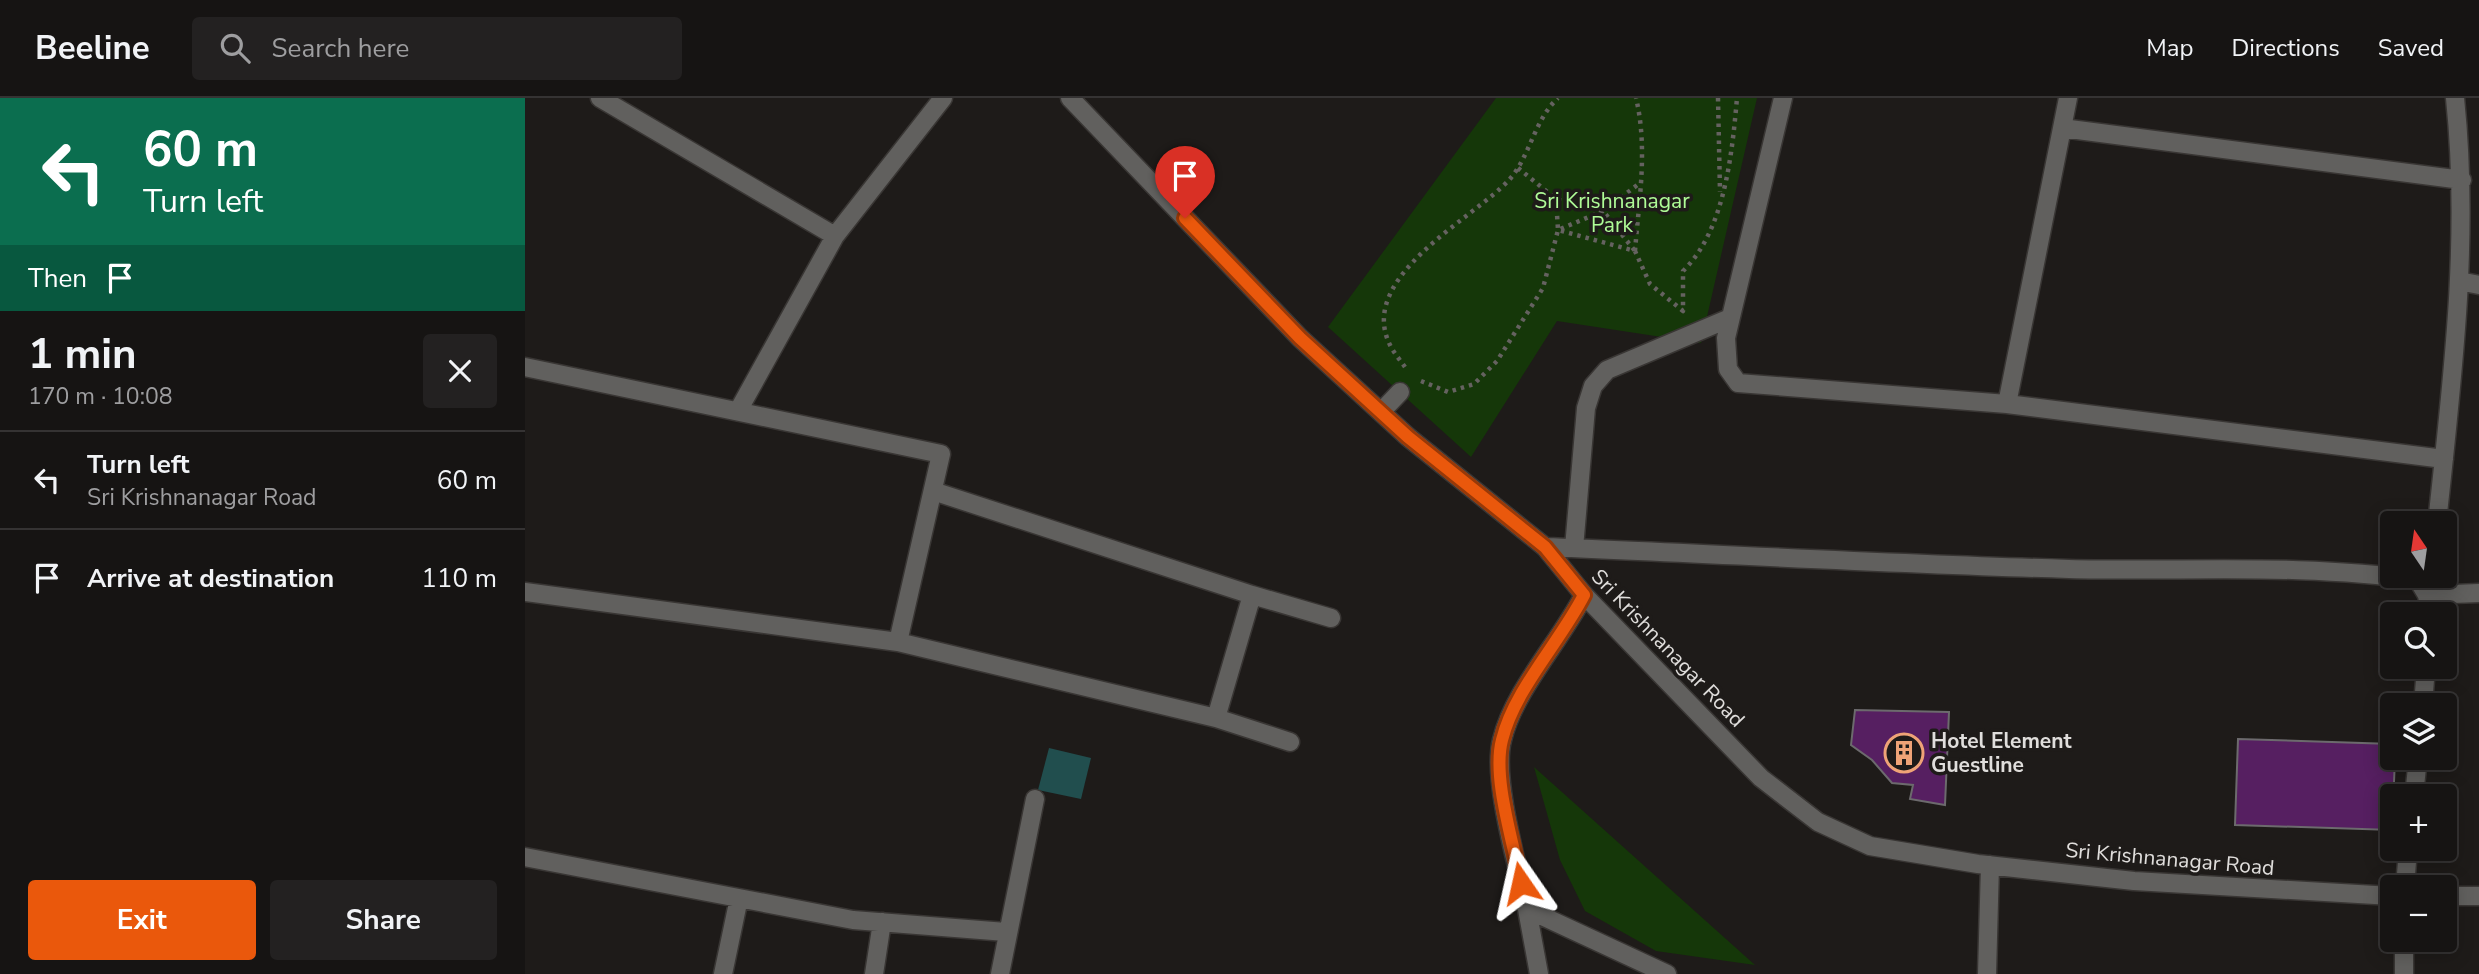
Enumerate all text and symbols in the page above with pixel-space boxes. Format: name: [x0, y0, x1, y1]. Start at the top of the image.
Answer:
search box: [192, 17, 682, 80]
text: Beeline: [35, 26, 150, 71]
icon: search: [216, 29, 254, 67]
text: Search here: [272, 31, 409, 66]
text: Map: [2146, 32, 2193, 64]
text: Directions: [2231, 32, 2340, 64]
text: Saved: [2378, 32, 2444, 64]
text: 60 m: [143, 116, 258, 183]
icon: left: [28, 126, 119, 217]
pin: [1155, 146, 1215, 218]
icon: arrive: [1166, 157, 1204, 195]
text: Turn left: [143, 180, 263, 223]
park label: Sri Krishnanagar Park: [1534, 187, 1690, 239]
icon: arrive: [101, 259, 139, 297]
text: Then: [28, 261, 87, 296]
text: 1 min: [28, 326, 137, 383]
button: close: [423, 334, 497, 408]
text: 170 m · 10:08: [28, 381, 173, 412]
text: Turn left: [87, 447, 190, 482]
icon: left: [28, 461, 66, 499]
text: 60 m: [437, 463, 497, 498]
text: Sri Krishnanagar Road: [87, 482, 317, 513]
north arrow: [2380, 511, 2457, 588]
map controls: [2380, 511, 2457, 952]
icon: arrive: [28, 559, 66, 597]
text: Arrive at destination: [87, 561, 334, 596]
text: 110 m: [421, 561, 497, 596]
street label: Sri Krishnanagar Road: [1585, 563, 1751, 733]
button: search: [2380, 602, 2457, 679]
button: layers: [2380, 693, 2457, 770]
place label: Hotel Element Guestline: [1931, 727, 2073, 779]
building icon: Hotel Element Guestline: [1883, 732, 1925, 774]
button: +: [2380, 784, 2457, 861]
street label: Sri Krishnanagar Road: [2064, 836, 2276, 882]
position arrow: [1484, 846, 1558, 920]
button: −: [2380, 875, 2457, 952]
button: Exit: [28, 880, 256, 960]
button: Share: [270, 880, 497, 960]

